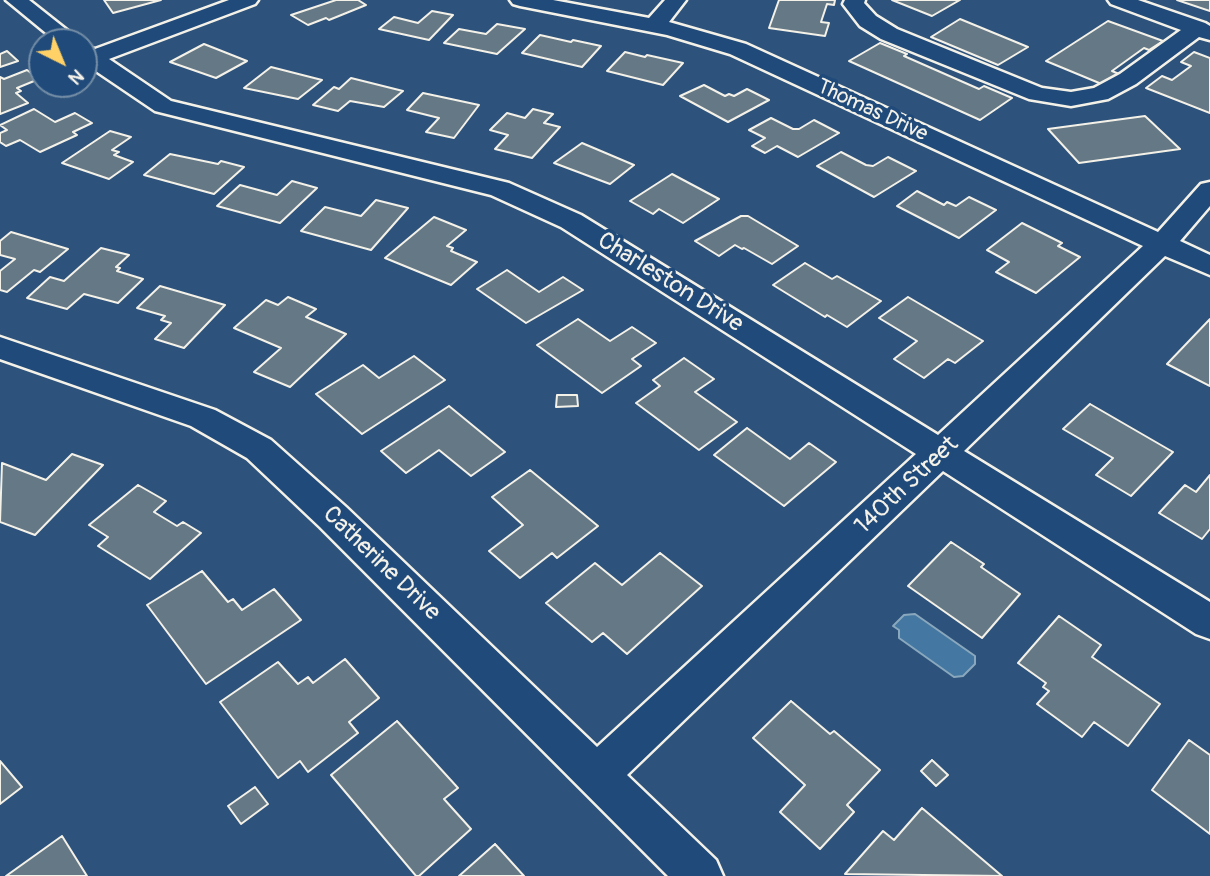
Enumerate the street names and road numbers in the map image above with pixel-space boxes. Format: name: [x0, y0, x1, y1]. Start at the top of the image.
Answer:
street label: Thomas Drive: [813, 74, 931, 148]
street label: Charleston Drive: [592, 227, 748, 339]
street label: 140th Street: [849, 431, 965, 541]
street label: Catherine Drive: [316, 501, 446, 627]

